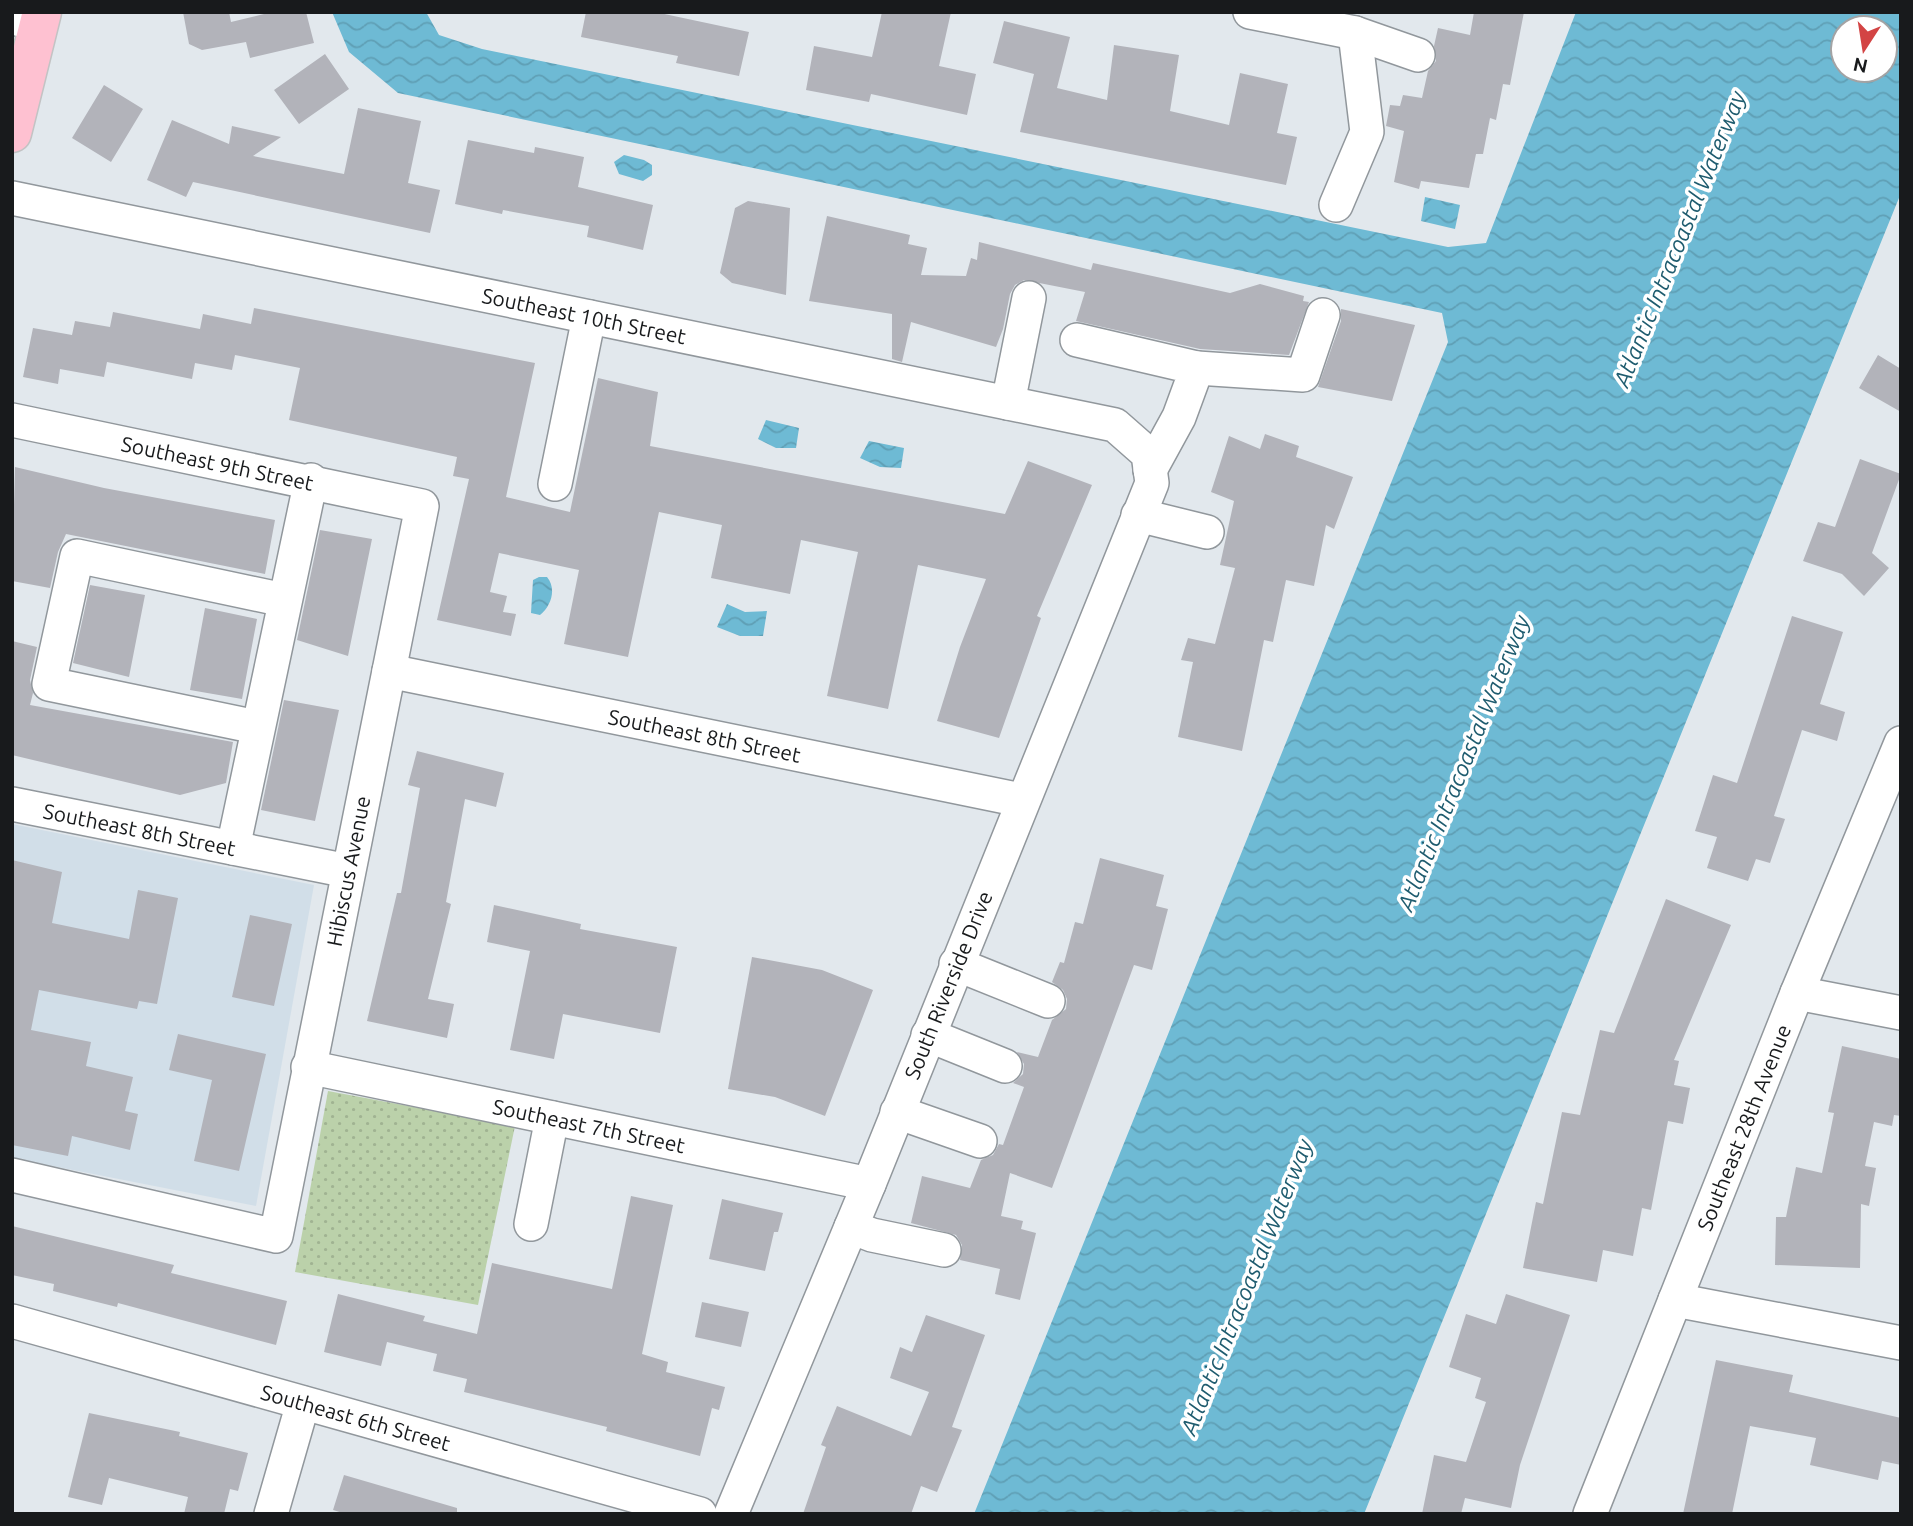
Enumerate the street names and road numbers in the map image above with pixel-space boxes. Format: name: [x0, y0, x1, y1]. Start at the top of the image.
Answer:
street label: Southeast 10th Street: [480, 283, 688, 348]
street label: Southeast 9th Street: [119, 431, 316, 495]
street label: Southeast 8th Street: [606, 704, 803, 767]
street label: Hibiscus Avenue: [322, 794, 374, 948]
street label: Southeast 8th Street: [41, 799, 238, 860]
street label: South Riverside Drive: [899, 887, 997, 1083]
street label: Southeast 28th Avenue: [1692, 1021, 1795, 1234]
street label: Southeast 7th Street: [491, 1094, 687, 1157]
street label: Southeast 6th Street: [258, 1379, 453, 1455]

